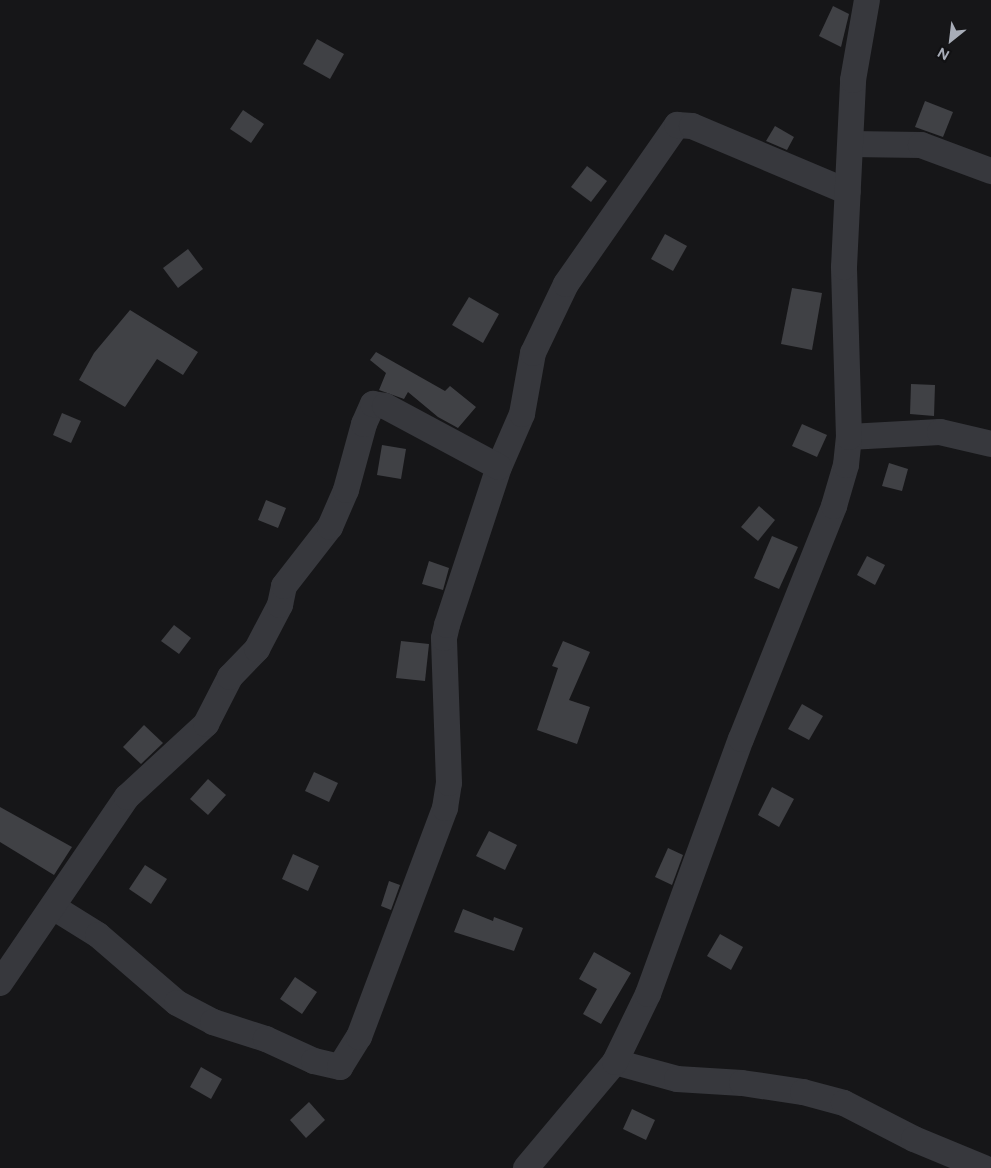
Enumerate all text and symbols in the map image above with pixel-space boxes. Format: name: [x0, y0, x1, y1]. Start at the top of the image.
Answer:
north arrow: [926, 15, 976, 65]
text: N: [935, 44, 952, 64]

